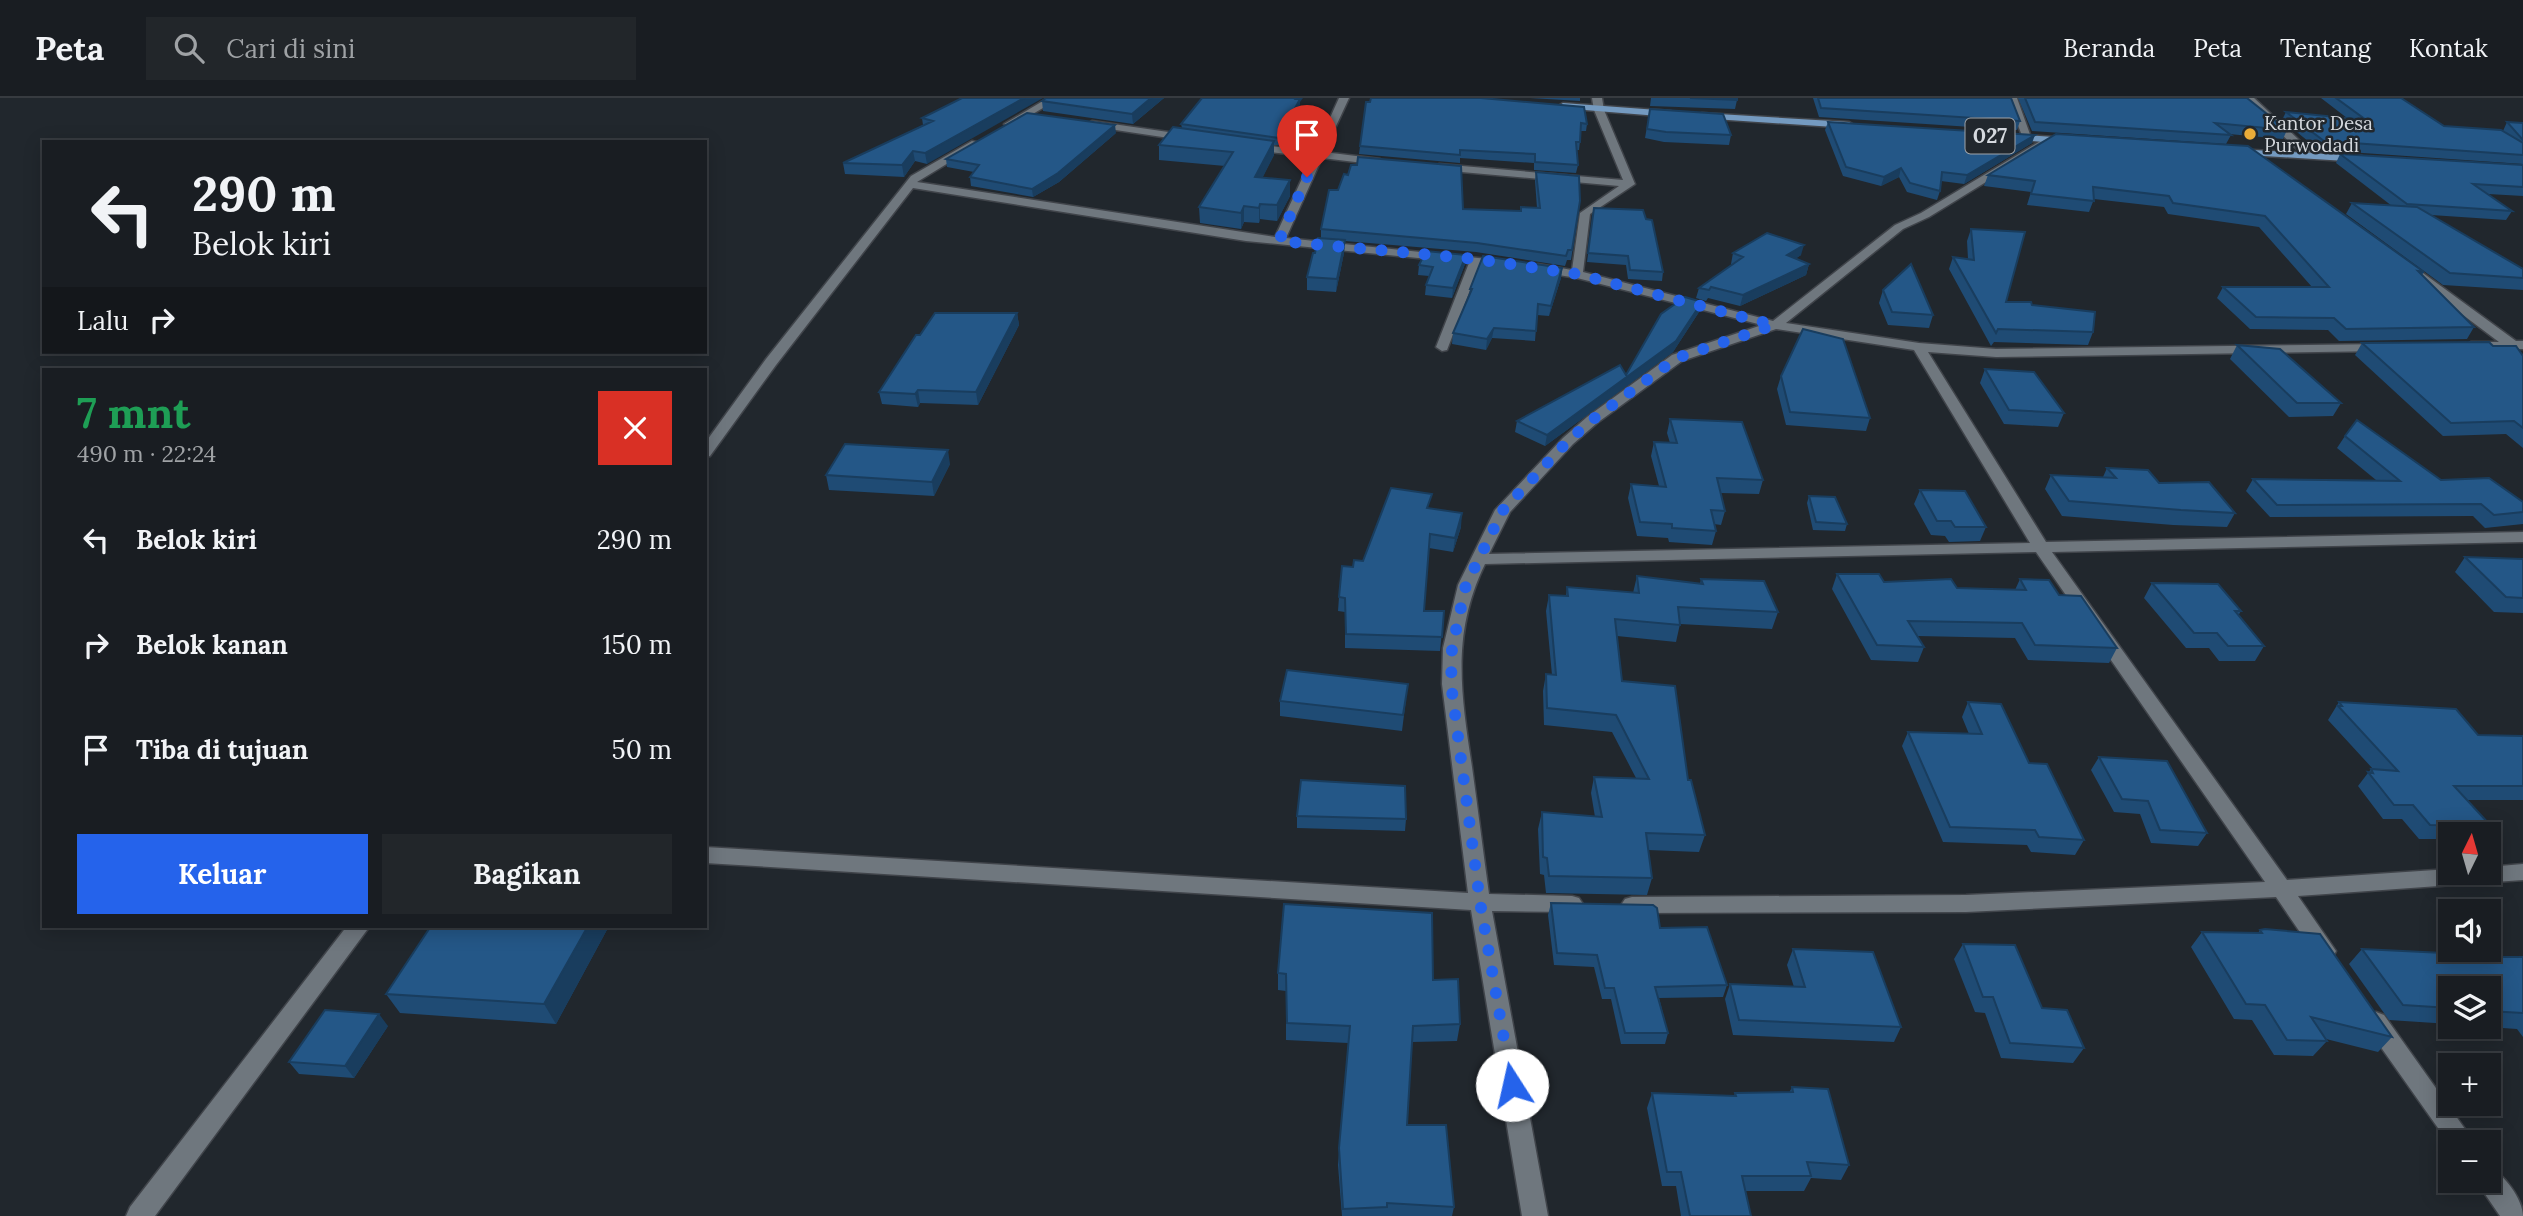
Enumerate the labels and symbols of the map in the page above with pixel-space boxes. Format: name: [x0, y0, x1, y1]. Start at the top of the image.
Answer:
pin: [1277, 105, 1337, 177]
place label: Kantor Desa Purwodadi: [2264, 111, 2373, 157]
road number: 027: [1966, 118, 2014, 154]
marker: Kantor Desa Purwodadi: [2242, 126, 2258, 142]
north arrow: [2438, 822, 2501, 886]
position arrow: [1475, 1048, 1549, 1122]

